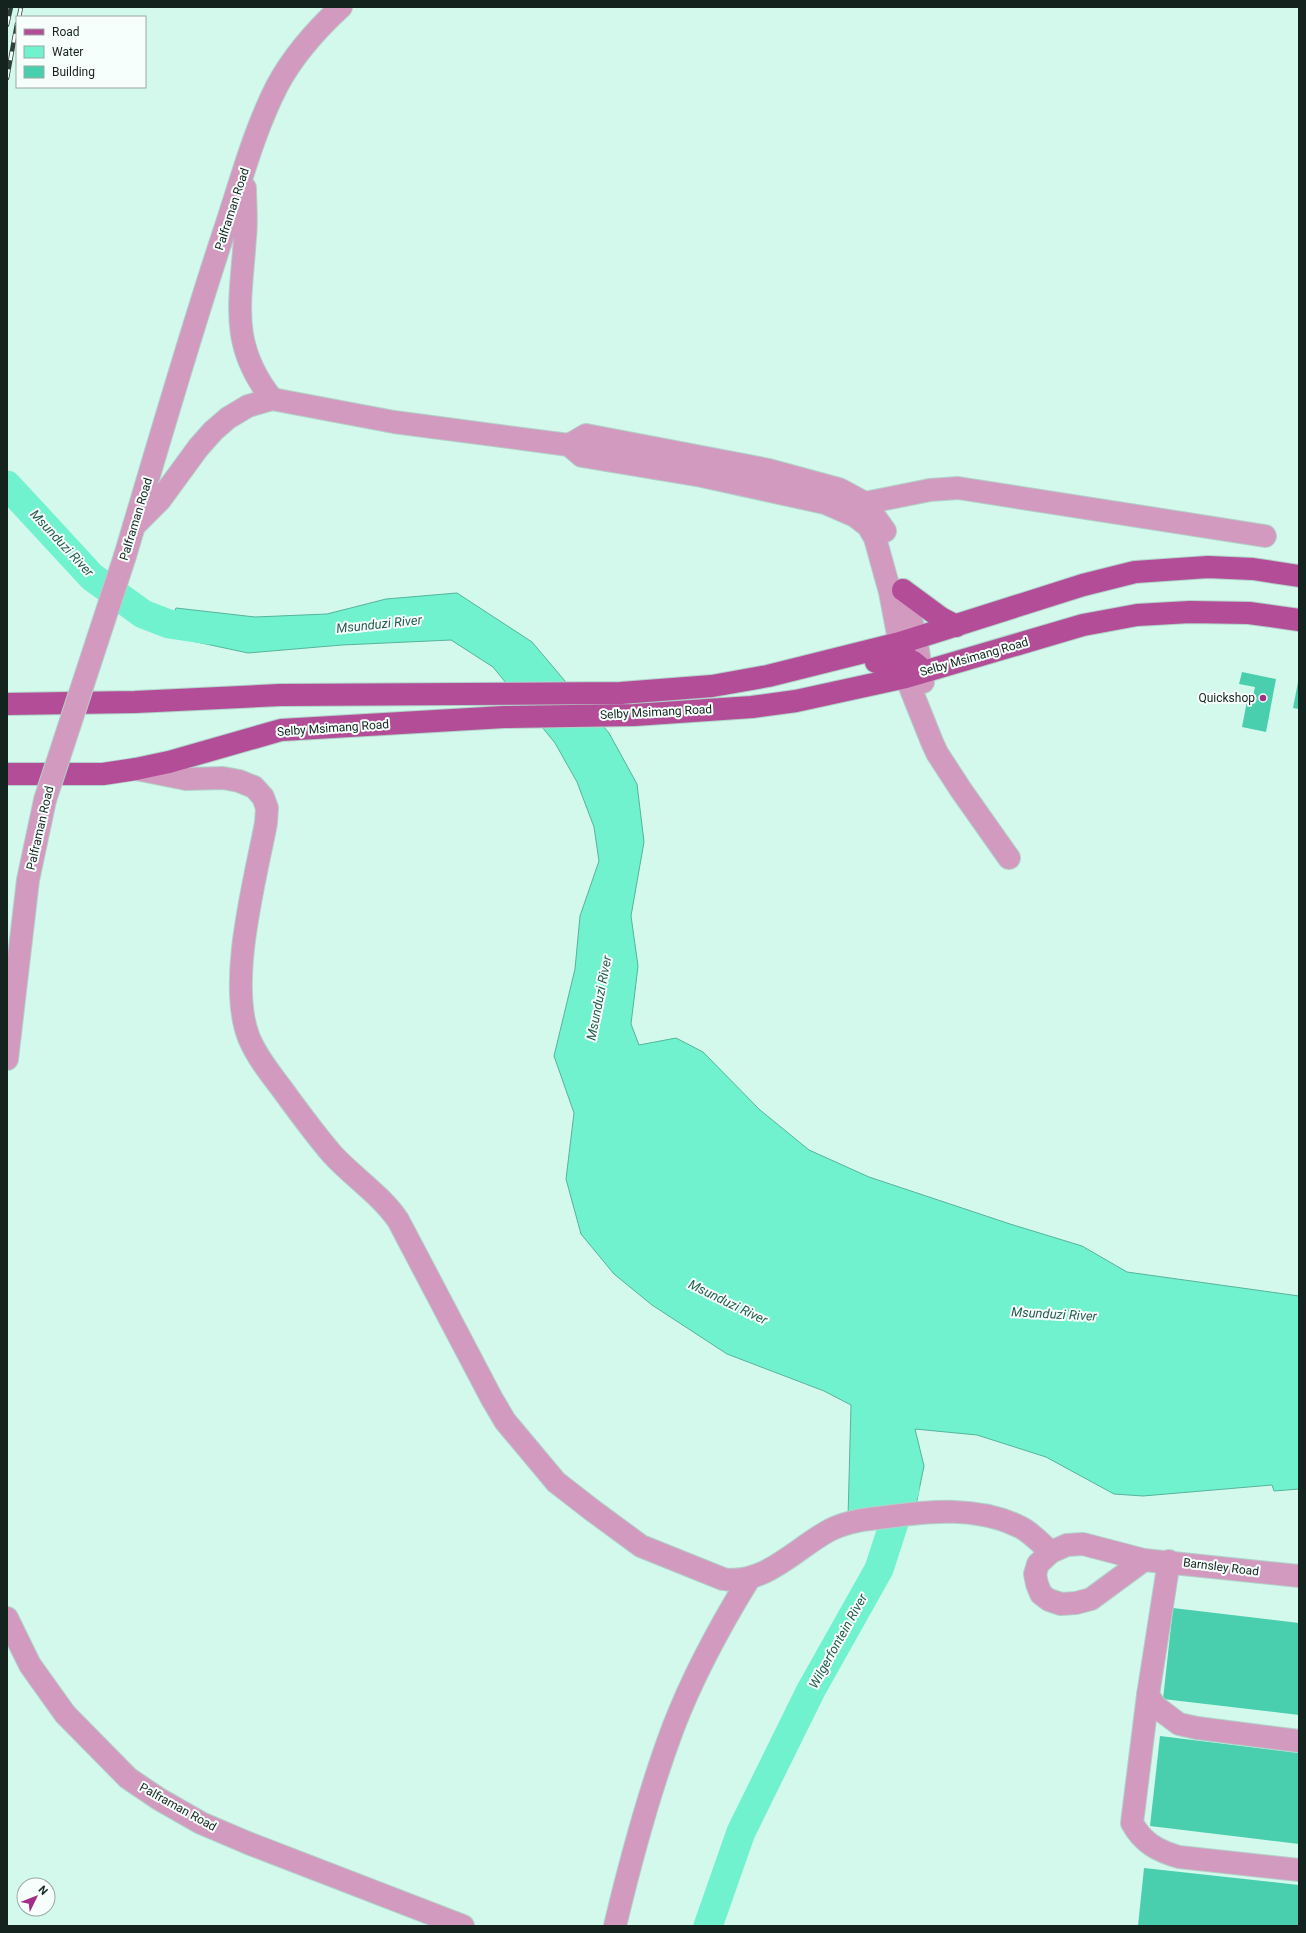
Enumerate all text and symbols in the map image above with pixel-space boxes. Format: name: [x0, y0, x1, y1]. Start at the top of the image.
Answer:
legend: [16, 16, 146, 88]
text: Road: [52, 25, 80, 39]
text: Water: [52, 45, 83, 59]
text: Building: [52, 65, 95, 79]
street label: Palframan Road: [212, 166, 252, 252]
street label: Palframan Road: [117, 476, 155, 562]
water label: Msunduzi River: [27, 506, 97, 580]
water label: Msunduzi River: [336, 612, 423, 636]
street label: Selby Msimang Road: [918, 635, 1030, 679]
place label: Quickshop: [1198, 691, 1255, 705]
marker: Quickshop: [1258, 693, 1268, 703]
street label: Selby Msimang Road: [600, 702, 712, 722]
street label: Selby Msimang Road: [277, 717, 389, 739]
street label: Palframan Road: [24, 785, 56, 871]
water label: Msunduzi River: [583, 954, 615, 1042]
water label: Msunduzi River: [686, 1276, 771, 1328]
water label: Msunduzi River: [1011, 1304, 1098, 1324]
street label: Barnsley Road: [1182, 1555, 1260, 1579]
water label: Wilgerfontein River: [806, 1590, 871, 1691]
street label: Palframan Road: [137, 1780, 219, 1834]
north arrow: [16, 1877, 56, 1917]
text: N: [36, 1883, 51, 1898]

